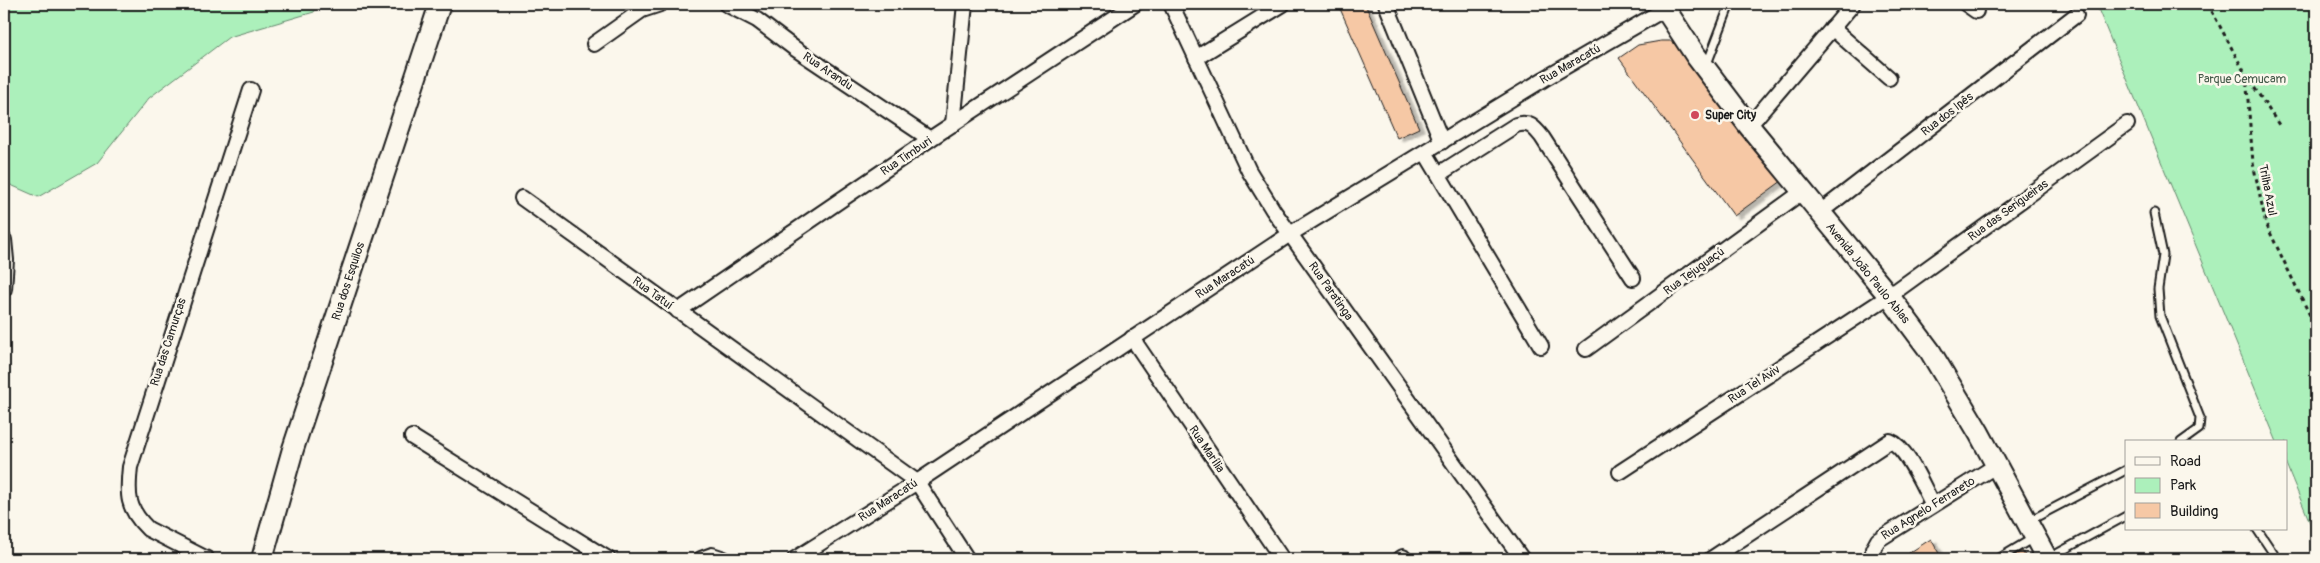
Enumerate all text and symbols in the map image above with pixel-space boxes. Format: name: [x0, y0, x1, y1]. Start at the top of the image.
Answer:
street label: Rua Maracatú: [1537, 41, 1603, 88]
street label: Rua Arandu: [800, 49, 856, 94]
park label: Parque Cemucam: [2198, 72, 2287, 87]
street label: Rua dos Ipês: [1918, 89, 1977, 139]
place label: Super City: [1705, 108, 1757, 123]
marker: Super City: [1689, 109, 1701, 121]
street label: Rua Timburi: [878, 134, 935, 179]
street label: Trilha Azul: [2255, 163, 2280, 217]
street label: Rua das Serigueiras: [1965, 176, 2052, 244]
street label: Avenida João Paulo Ablas: [1822, 220, 1913, 327]
street label: Rua dos Esquilos: [329, 240, 368, 322]
street label: Rua Tejuguaçú: [1661, 244, 1728, 299]
street label: Rua Maracatú: [1193, 253, 1258, 302]
street label: Rua Paratinga: [1305, 259, 1356, 324]
street label: Rua Tatuí: [629, 274, 676, 313]
street label: Rua das Camurças: [147, 296, 190, 388]
street label: Rua Tel Aviv: [1726, 362, 1783, 407]
street label: Rua Marília: [1185, 423, 1228, 476]
legend: [2125, 440, 2288, 530]
text: Road: [2170, 452, 2201, 471]
street label: Rua Agnelo Ferrareto: [1879, 473, 1978, 543]
street label: Rua Maracatú: [856, 476, 921, 525]
text: Park: [2170, 476, 2197, 495]
text: Building: [2170, 502, 2218, 521]

